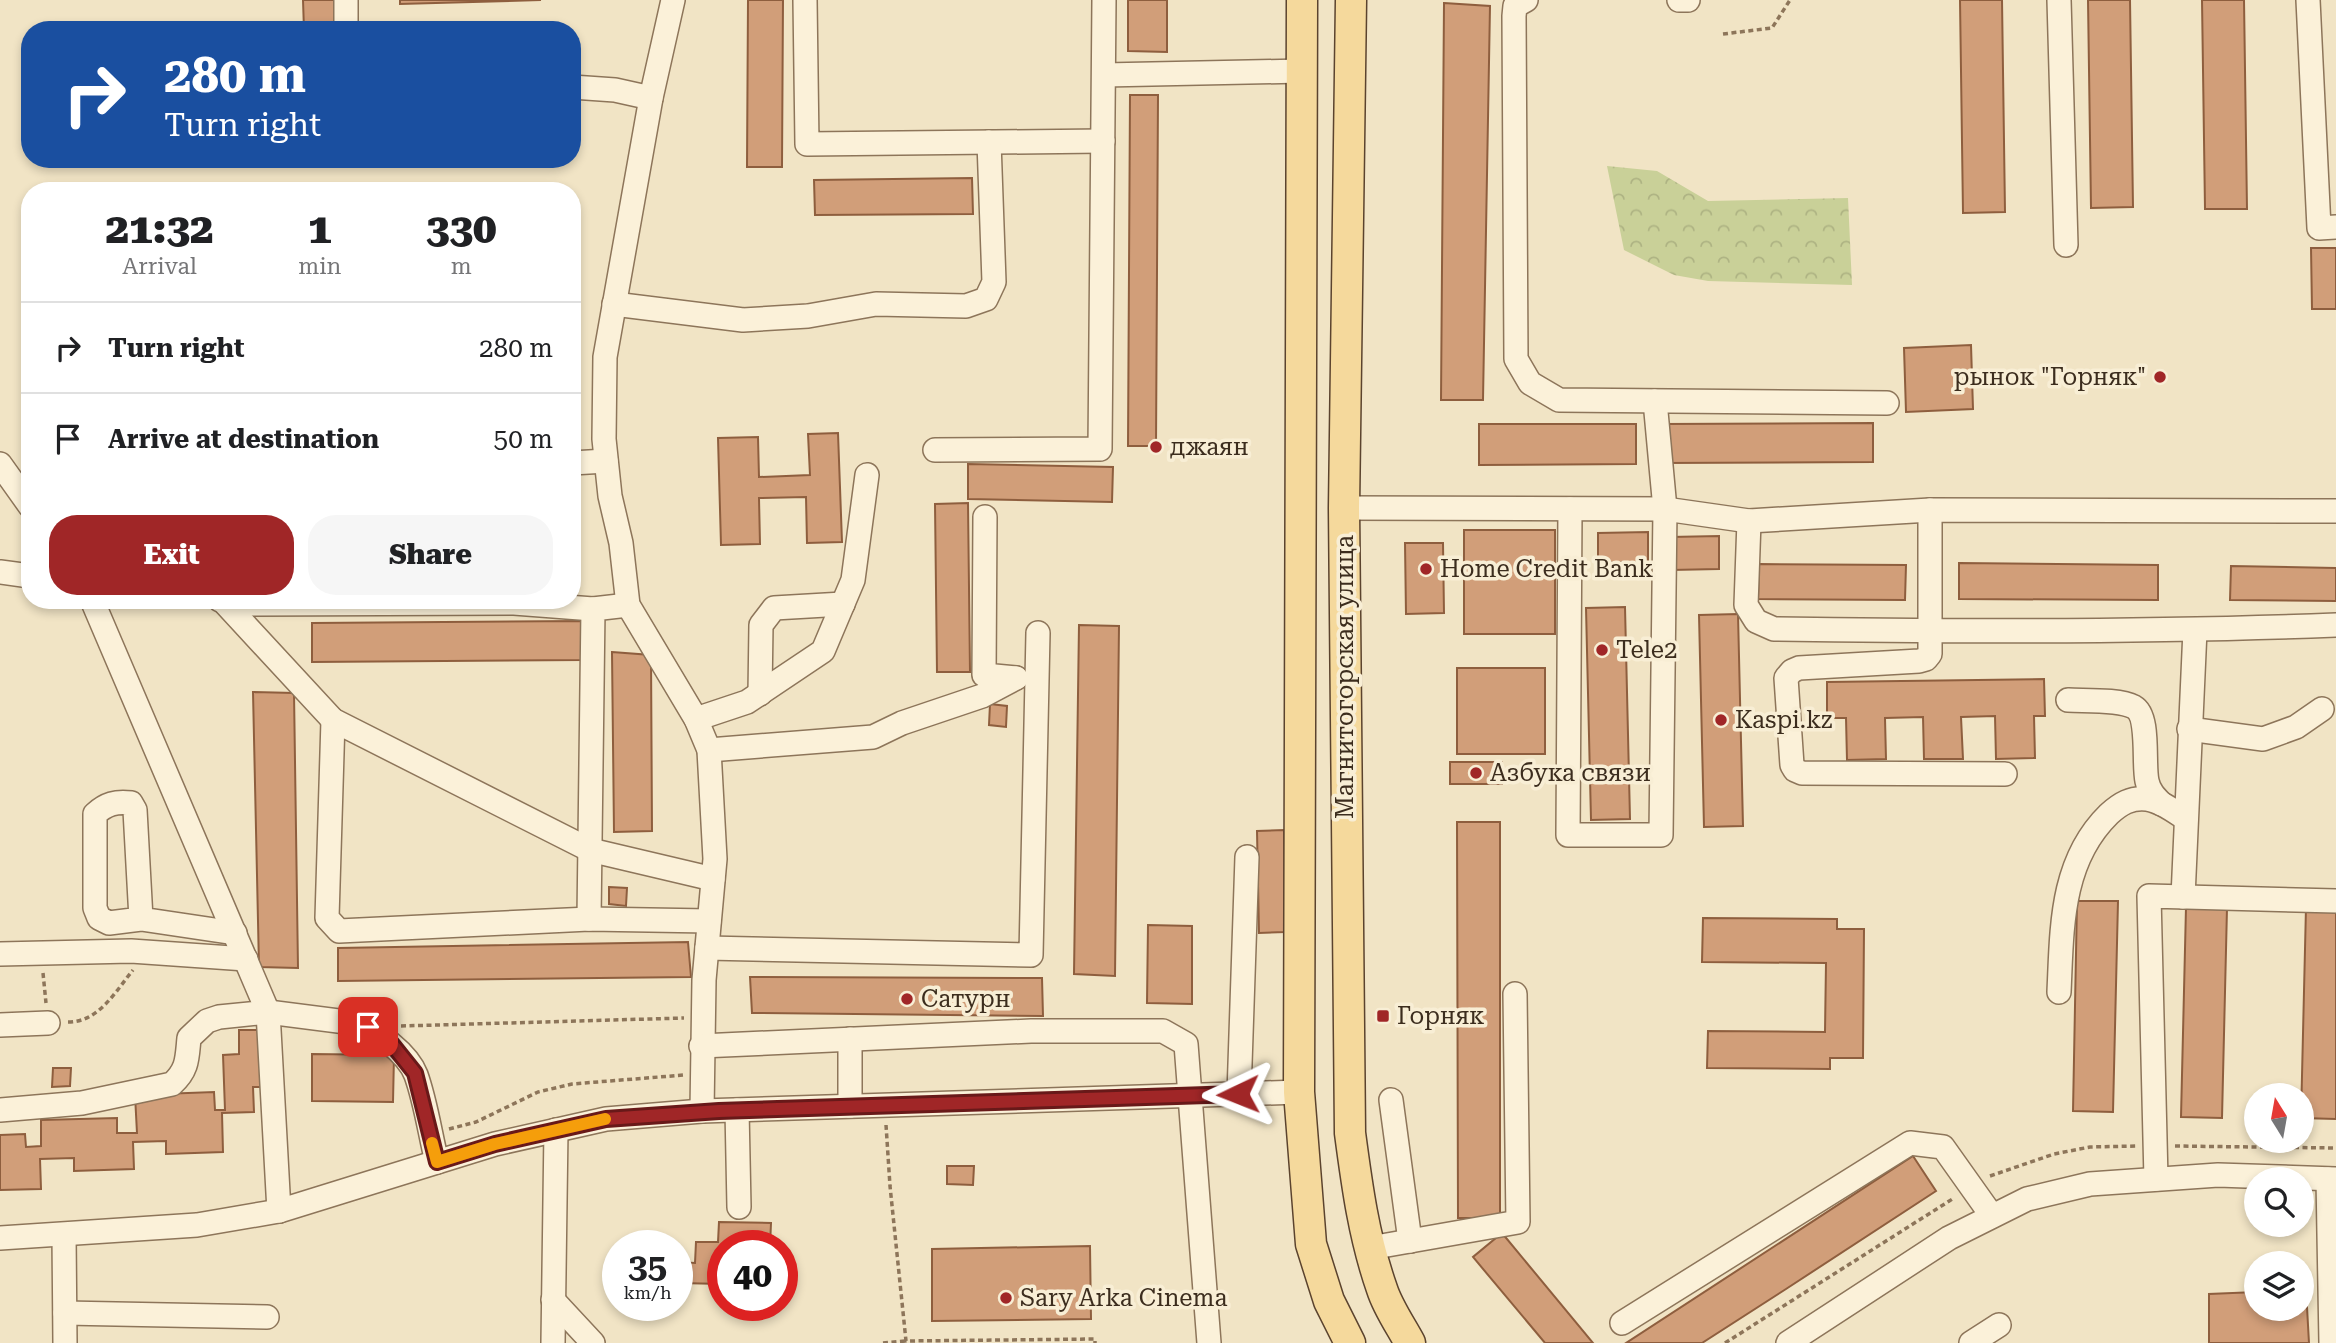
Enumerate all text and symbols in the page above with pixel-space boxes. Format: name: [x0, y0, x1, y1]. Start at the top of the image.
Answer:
text: 280 m: [164, 47, 306, 104]
icon: right: [49, 49, 140, 140]
text: Turn right: [164, 106, 321, 144]
text: 21:32: [106, 204, 214, 253]
text: 1: [308, 204, 332, 253]
text: 330: [426, 204, 496, 253]
text: Arrival: [122, 253, 197, 280]
text: min: [298, 253, 341, 280]
text: m: [451, 253, 472, 280]
icon: right: [49, 329, 87, 367]
text: Turn right: [108, 333, 244, 363]
text: 280 m: [479, 333, 553, 363]
place label: рынок "Горняк": [1954, 363, 2146, 391]
marker: рынок "Горняк": [2152, 369, 2168, 385]
icon: arrive: [49, 420, 87, 458]
text: Arrive at destination: [108, 424, 379, 454]
text: 50 m: [494, 424, 553, 454]
place label: джаян: [1170, 433, 1249, 461]
marker: джаян: [1148, 439, 1164, 455]
button: Exit: [49, 515, 294, 595]
button: Share: [308, 515, 553, 595]
street label: Магнитогорская улица: [1331, 535, 1359, 819]
place label: Home Credit Bank: [1440, 555, 1653, 583]
marker: Home Credit Bank: [1418, 561, 1434, 577]
place label: Tele2: [1616, 636, 1677, 664]
marker: Tele2: [1594, 642, 1610, 658]
place label: Kaspi.kz: [1735, 706, 1832, 734]
marker: Kaspi.kz: [1713, 712, 1729, 728]
place label: Азбука связи: [1490, 759, 1651, 787]
marker: Азбука связи: [1468, 765, 1484, 781]
place label: Сатурн: [921, 985, 1010, 1013]
marker: Сатурн: [899, 991, 915, 1007]
pin: [338, 997, 398, 1057]
place label: Горняк: [1397, 1002, 1485, 1030]
icon: arrive: [349, 1008, 387, 1046]
marker: Горняк: [1375, 1008, 1391, 1024]
position arrow: [1201, 1057, 1275, 1131]
north arrow: [2244, 1083, 2314, 1153]
map controls: [2244, 1083, 2314, 1321]
button: search: [2244, 1167, 2314, 1237]
speed limit sign: 40: [707, 1230, 798, 1321]
text: 35: [628, 1246, 667, 1287]
button: layers: [2244, 1251, 2314, 1321]
text: km/h: [623, 1282, 672, 1303]
place label: Sary Arka Cinema: [1020, 1284, 1227, 1312]
marker: Sary Arka Cinema: [998, 1290, 1014, 1306]

